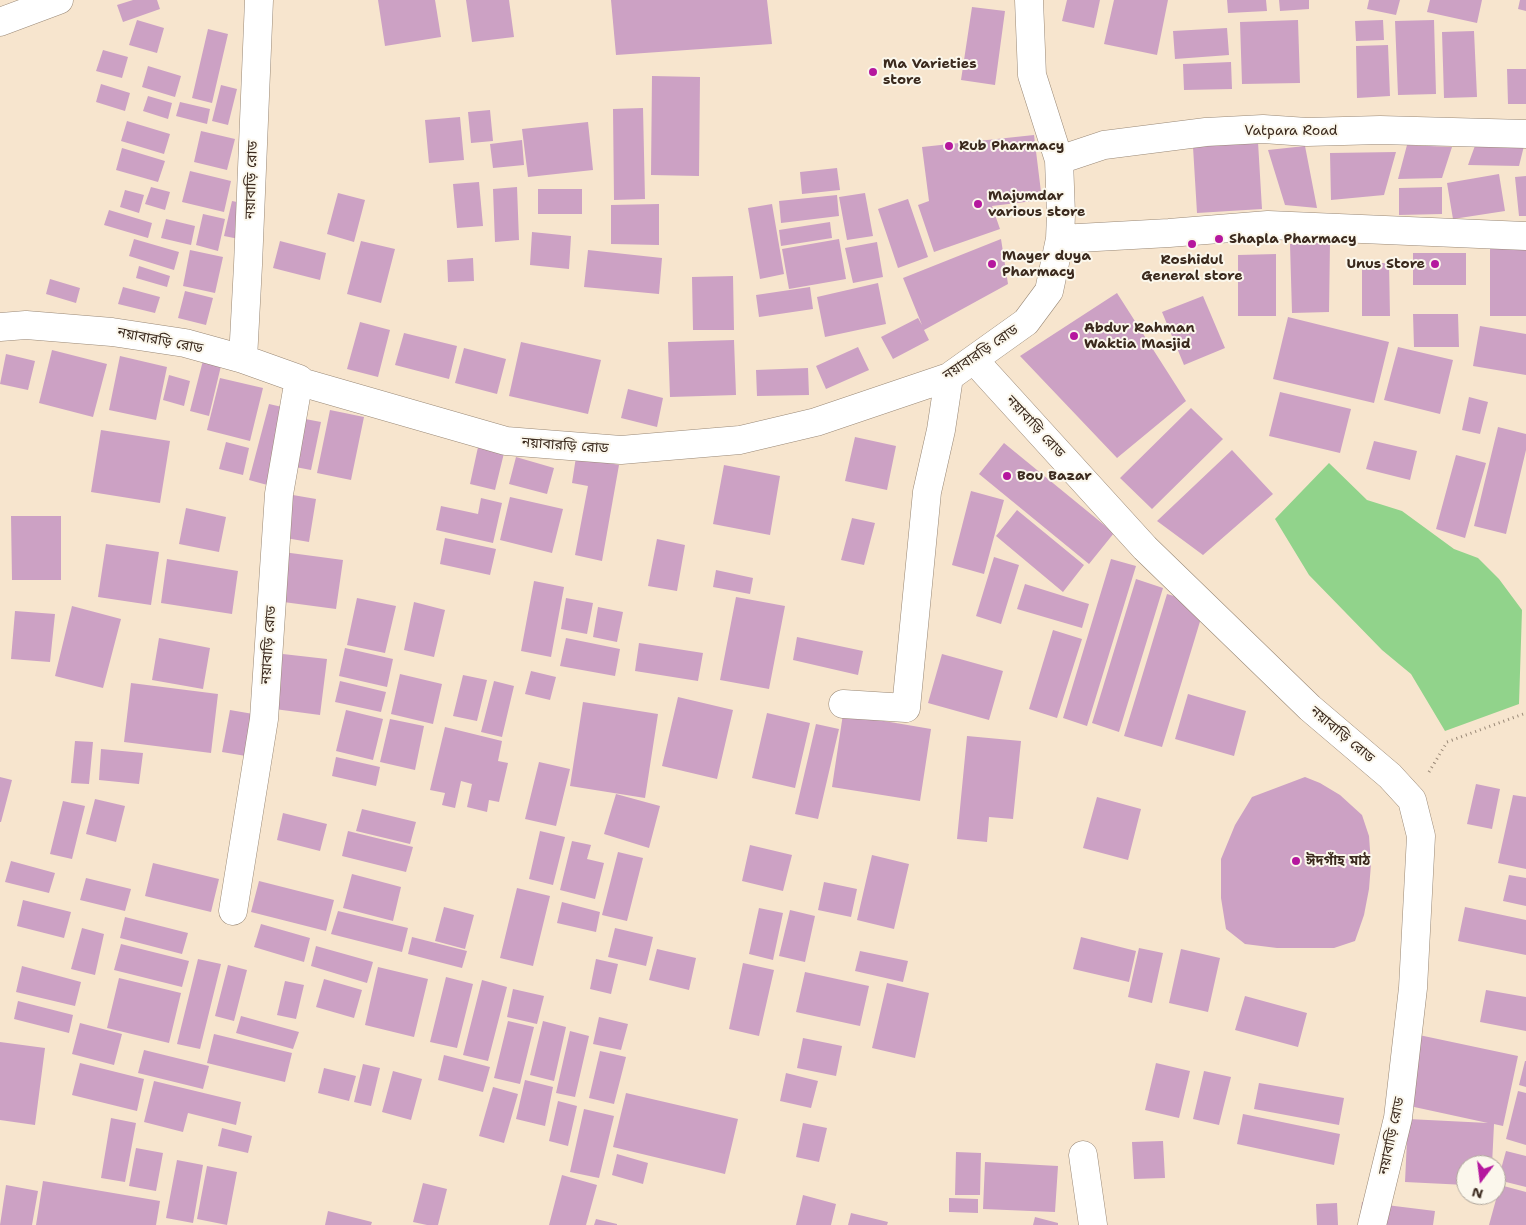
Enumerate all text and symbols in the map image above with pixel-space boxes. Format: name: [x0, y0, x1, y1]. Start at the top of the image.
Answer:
place label: Ma Varieties store: [883, 56, 977, 88]
marker: Ma Varieties store: [867, 66, 879, 78]
street label: Vatpara Road: [1244, 123, 1338, 139]
place label: Rub Pharmacy: [959, 138, 1064, 154]
street label: নয়াবাড়ি রোড: [242, 140, 262, 220]
marker: Rub Pharmacy: [943, 140, 955, 152]
place label: Majumdar various store: [988, 188, 1085, 220]
marker: Majumdar various store: [972, 198, 984, 210]
place label: Shapla Pharmacy: [1229, 231, 1356, 247]
marker: Shapla Pharmacy: [1213, 233, 1225, 245]
marker: Roshidul General store: [1186, 238, 1198, 250]
place label: Mayer duya Pharmacy: [1002, 248, 1091, 280]
place label: Roshidul General store: [1141, 252, 1243, 284]
place label: Unus Store: [1346, 256, 1425, 272]
marker: Mayer duya Pharmacy: [986, 258, 998, 270]
marker: Unus Store: [1429, 258, 1441, 270]
place label: Abdur Rahman Waktia Masjid: [1084, 320, 1195, 352]
street label: নয়াবারড়ি রোড: [940, 322, 1022, 384]
street label: নয়াবারড়ি রোড: [116, 324, 204, 358]
marker: Abdur Rahman Waktia Masjid: [1068, 330, 1080, 342]
street label: নয়াবাড়ি রোড: [1002, 393, 1068, 461]
street label: নয়াবারড়ি রোড: [521, 435, 609, 457]
place label: Bou Bazar: [1017, 468, 1092, 484]
marker: Bou Bazar: [1001, 470, 1013, 482]
street label: নয়াবাড়ি রোড: [258, 605, 280, 685]
street label: নয়াবাড়ি রোড: [1307, 703, 1377, 767]
place label: ঈদগাঁহ মাঠ: [1306, 853, 1370, 869]
marker: ঈদগাঁহ মাঠ: [1290, 855, 1302, 867]
street label: নয়াবাড়ি রোড: [1376, 1096, 1408, 1176]
north arrow: [1456, 1155, 1506, 1205]
text: N: [1470, 1183, 1485, 1204]

